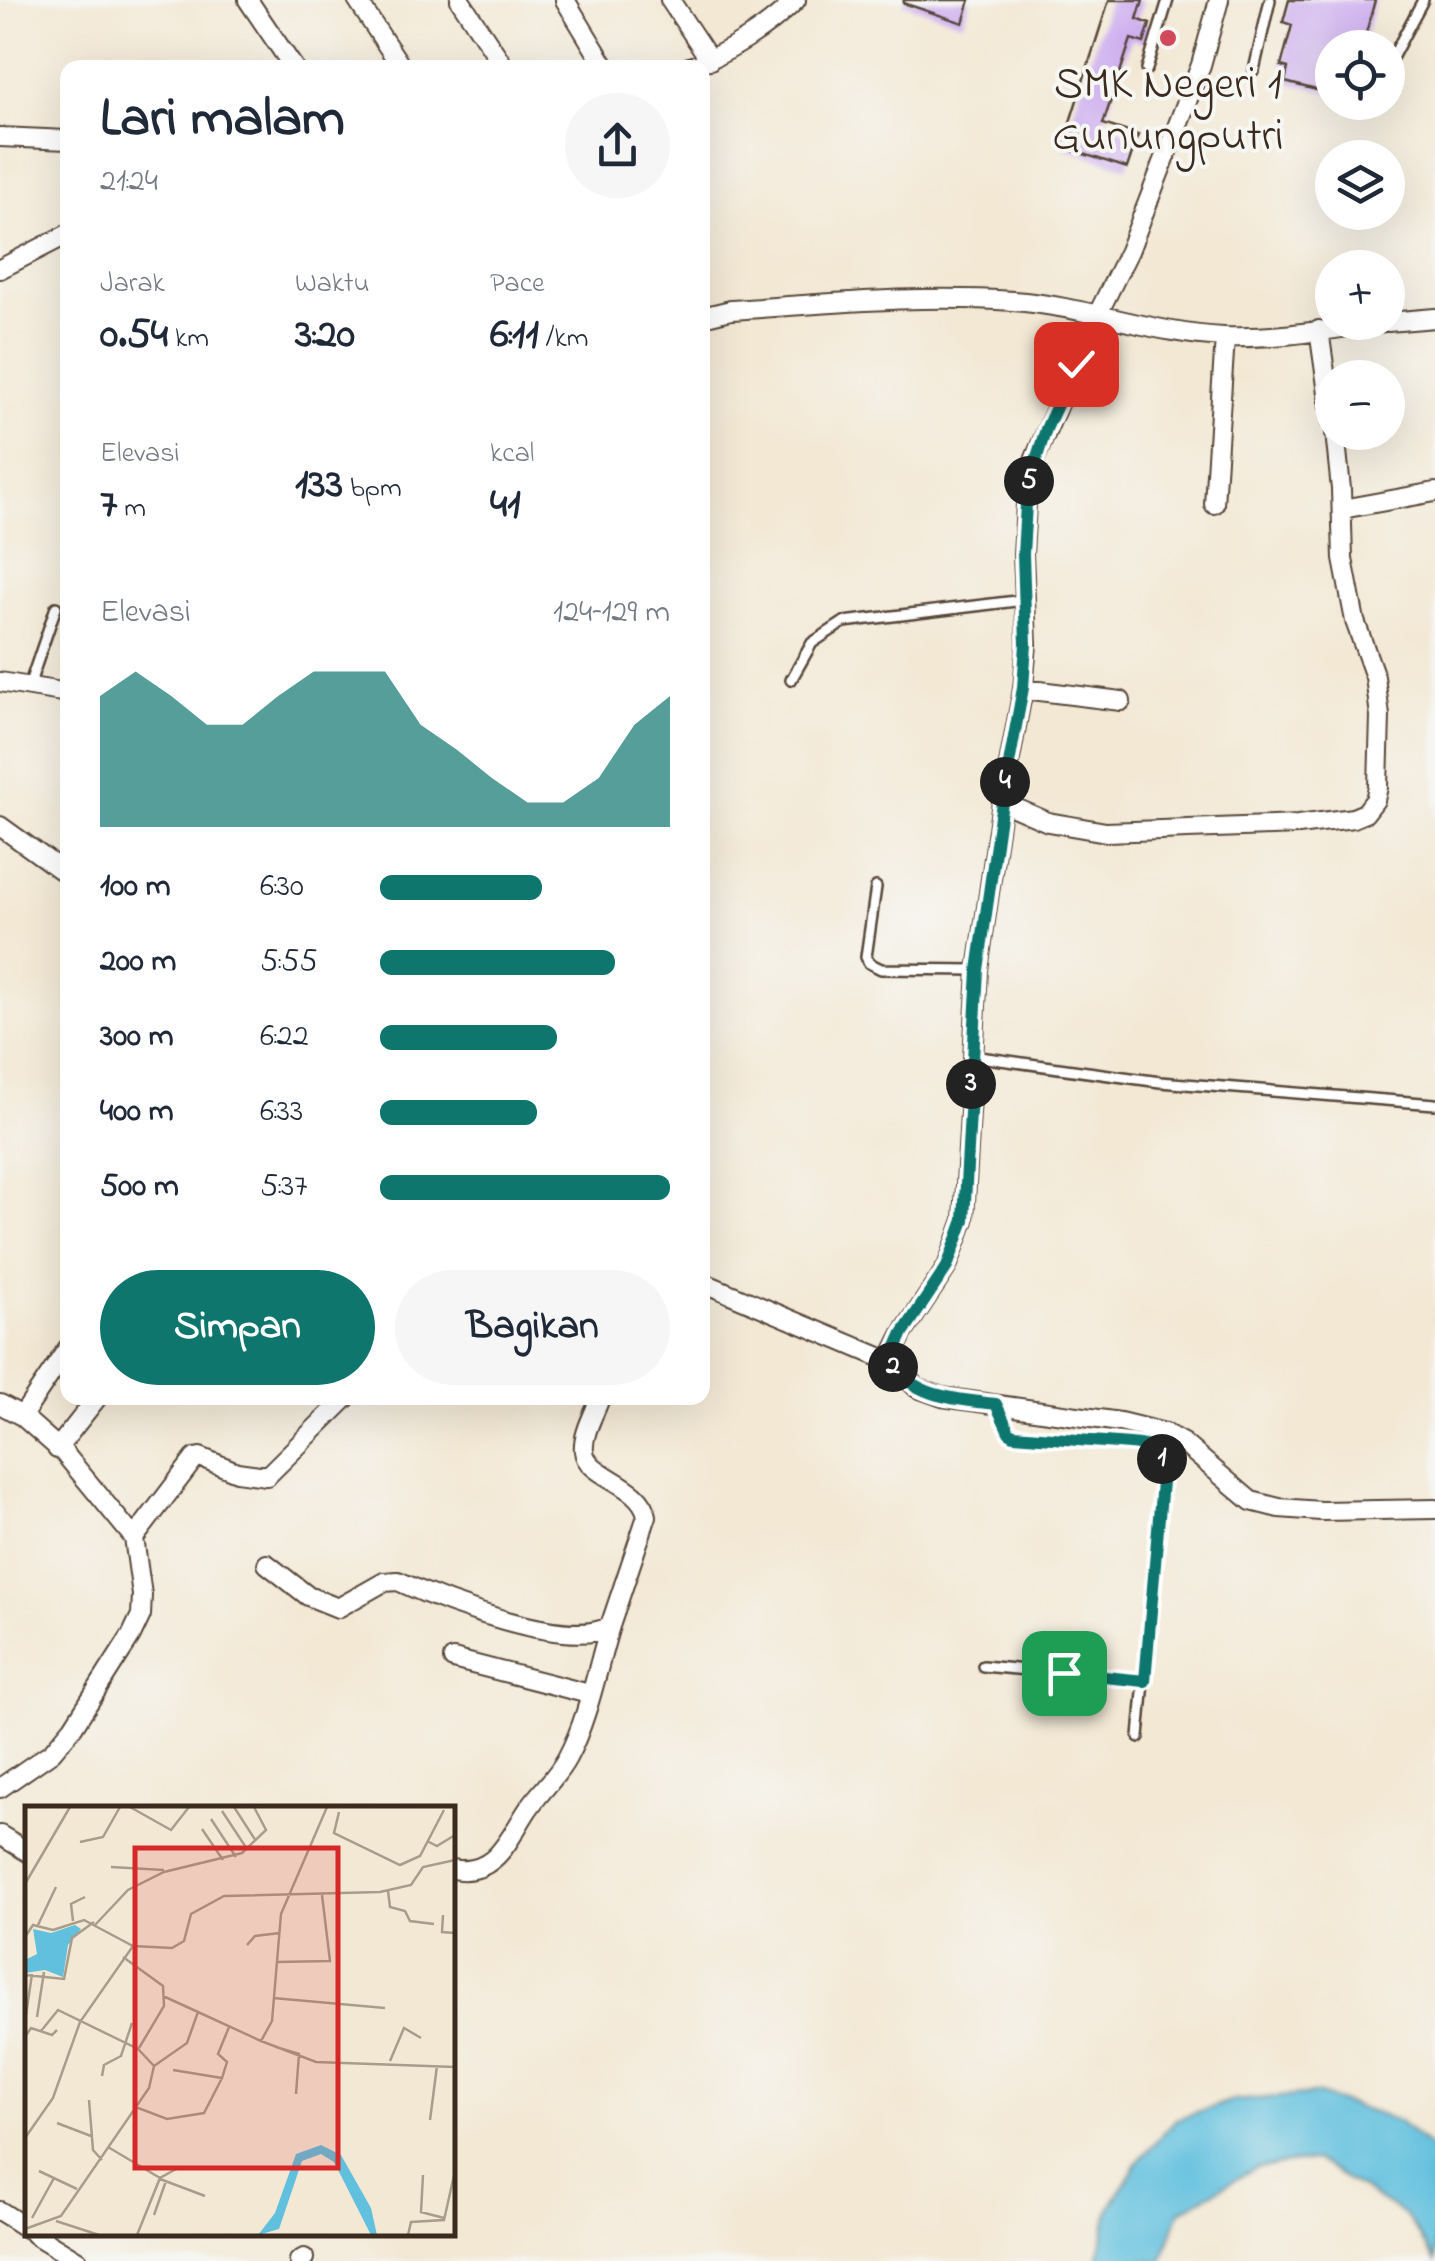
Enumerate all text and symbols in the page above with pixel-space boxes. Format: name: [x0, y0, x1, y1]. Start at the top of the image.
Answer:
marker: SMK Negeri 1 Gunungputri: [1157, 27, 1179, 49]
map controls: [1315, 30, 1405, 450]
button: locate: [1315, 30, 1405, 120]
place label: SMK Negeri 1 Gunungputri: [1052, 53, 1284, 172]
text: Lari malam: [100, 81, 345, 161]
button: share: [565, 93, 670, 198]
button: layers: [1315, 140, 1405, 230]
text: 21:24: [100, 159, 158, 206]
button: +: [1315, 250, 1405, 340]
text: Jarak: [100, 264, 165, 305]
text: Waktu: [295, 264, 369, 305]
text: Pace: [490, 264, 545, 305]
text: 0.54: [100, 305, 168, 366]
text: 3:20: [295, 305, 355, 366]
text: 6:11: [490, 305, 539, 366]
text: km: [168, 319, 209, 360]
text: /km: [539, 319, 588, 360]
pin: [1034, 322, 1119, 407]
icon: check: [1049, 337, 1104, 392]
button: −: [1315, 360, 1405, 450]
text: Elevasi: [100, 434, 179, 475]
text: kcal: [490, 434, 535, 475]
text: 133: [295, 455, 343, 516]
pin: 5: [1004, 456, 1054, 506]
text: 5: [1021, 460, 1037, 501]
text: bpm: [343, 469, 402, 510]
text: 7: [100, 475, 117, 536]
text: 41: [490, 475, 521, 536]
text: m: [117, 489, 146, 530]
text: Elevasi: [100, 590, 191, 637]
text: 124–129 m: [553, 590, 670, 637]
pin: 4: [980, 757, 1030, 807]
text: 4: [999, 761, 1011, 802]
text: 100 m: [100, 864, 171, 911]
text: 6:30: [260, 864, 304, 911]
text: 200 m: [100, 939, 176, 986]
text: 5:55: [260, 939, 318, 986]
text: 300 m: [100, 1014, 174, 1061]
text: 6:22: [260, 1014, 309, 1061]
pin: 3: [946, 1059, 996, 1109]
text: 3: [965, 1063, 977, 1104]
text: 400 m: [100, 1089, 174, 1136]
text: 6:33: [260, 1089, 303, 1136]
text: 500 m: [100, 1164, 179, 1211]
text: 5:37: [260, 1164, 307, 1211]
button: Simpan: [100, 1270, 375, 1385]
button: Bagikan: [395, 1270, 670, 1385]
pin: 2: [868, 1342, 918, 1392]
text: 2: [886, 1346, 900, 1387]
pin: 1: [1137, 1434, 1187, 1484]
text: 1: [1158, 1438, 1166, 1479]
pin: [1022, 1631, 1107, 1716]
icon: arrive: [1037, 1646, 1092, 1701]
inset map: [25, 1806, 455, 2236]

